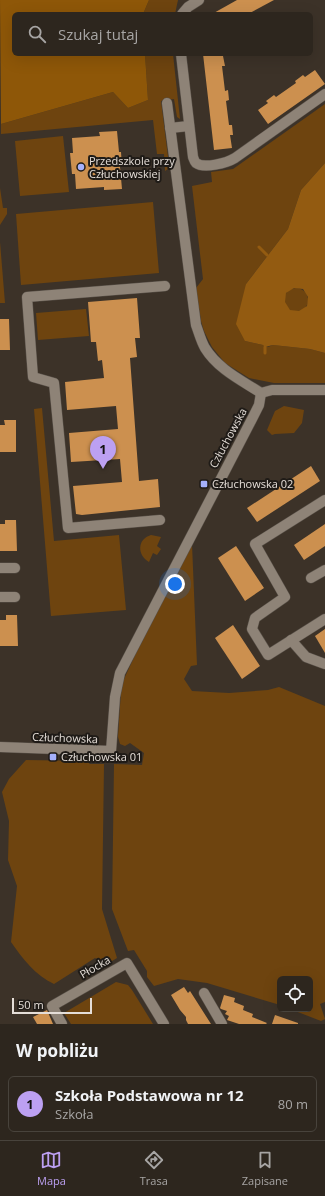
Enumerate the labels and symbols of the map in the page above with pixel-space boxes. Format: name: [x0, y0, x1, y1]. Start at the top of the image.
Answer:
place label: Przedszkole przy Człuchowskiej: [89, 153, 175, 181]
marker: Przedszkole przy Człuchowskiej: [76, 162, 86, 172]
street label: Człuchowska: [205, 405, 250, 470]
pin: 1: [90, 436, 116, 469]
place label: Człuchowska 02: [212, 476, 293, 491]
marker: Człuchowska 02: [199, 479, 209, 489]
your location: [165, 574, 185, 594]
street label: Człuchowska: [32, 729, 98, 746]
place label: Człuchowska 01: [61, 749, 142, 764]
marker: Człuchowska 01: [48, 752, 58, 762]
street label: Płocka: [77, 952, 113, 981]
scale bar: [12, 996, 92, 1015]

